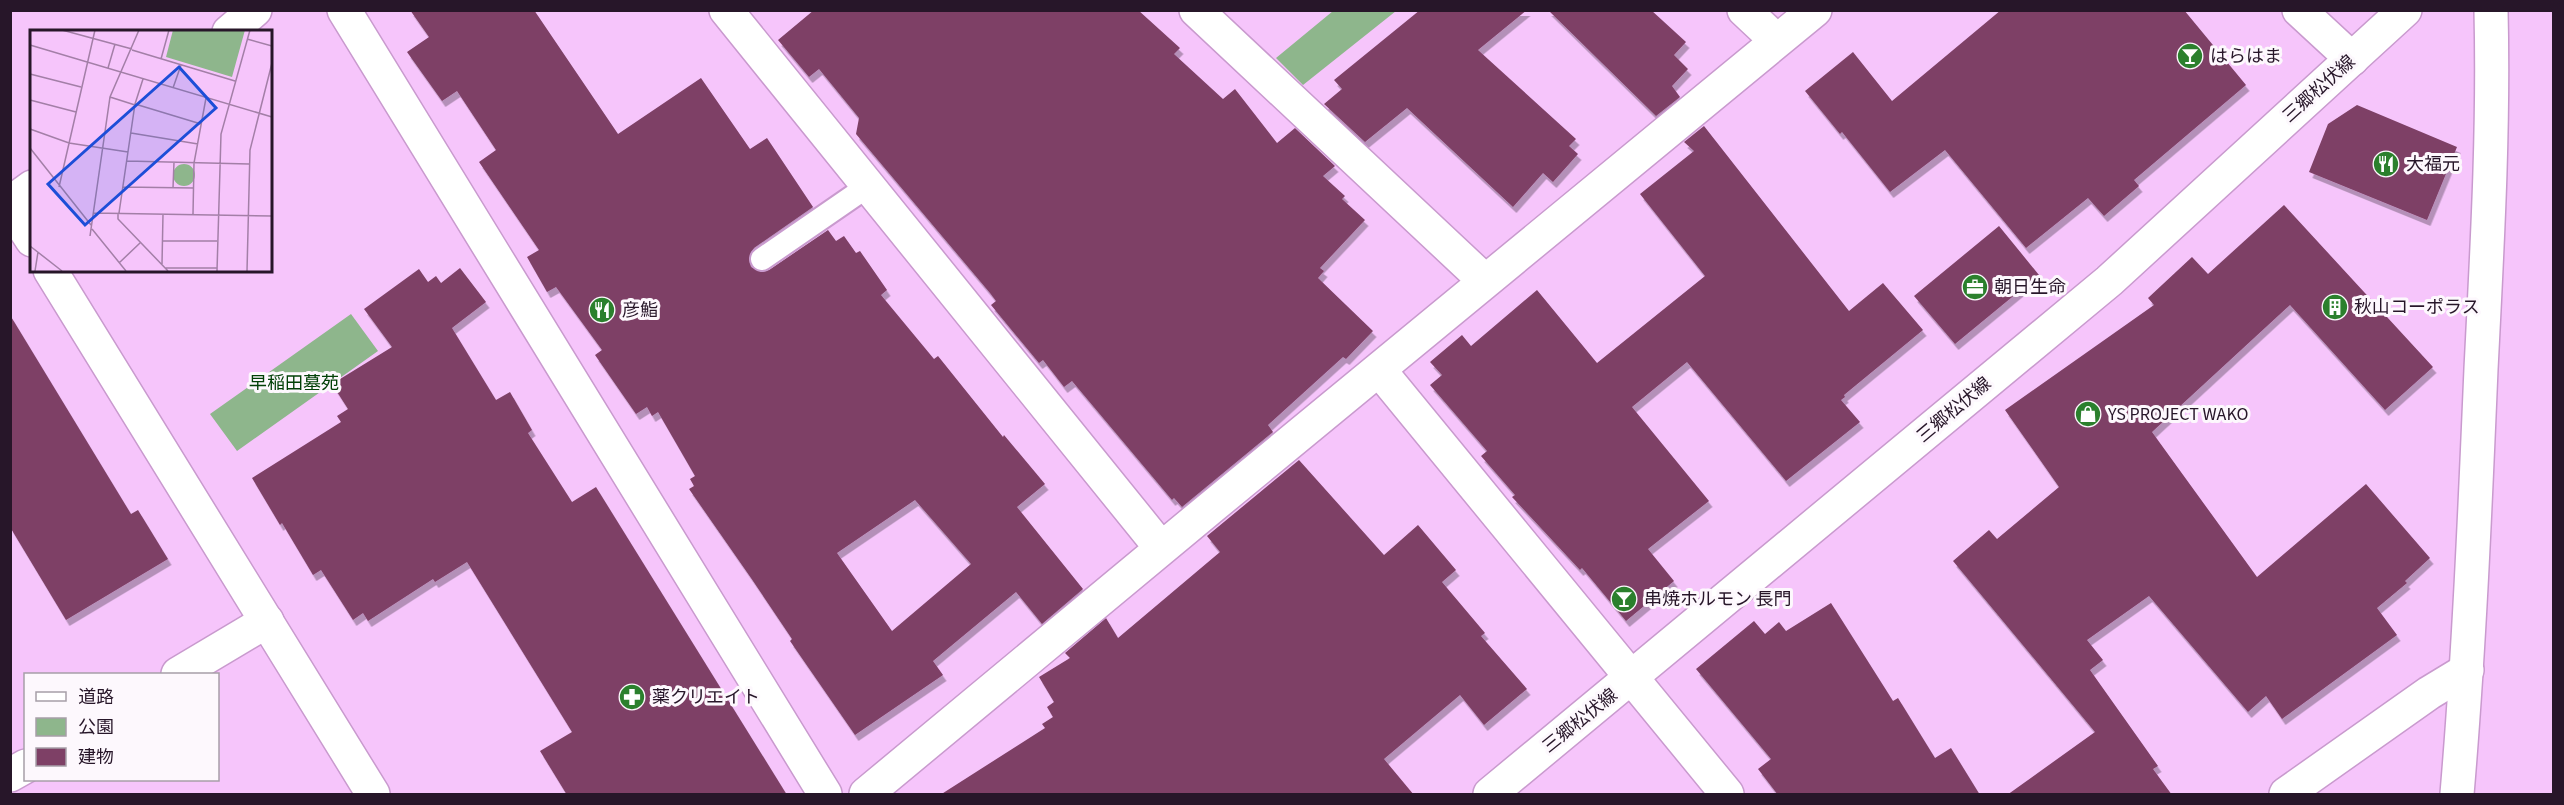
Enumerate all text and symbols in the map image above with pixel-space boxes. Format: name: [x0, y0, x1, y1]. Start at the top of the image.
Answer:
inset map: [30, 30, 272, 272]
bar icon: はらはま: [2175, 41, 2205, 71]
place label: はらはま: [2210, 44, 2282, 69]
street label: 三郷松伏線: [2277, 50, 2361, 128]
restaurant icon: 大福元: [2371, 149, 2401, 179]
place label: 大福元: [2406, 152, 2460, 177]
office icon: 朝日生命: [1960, 272, 1990, 302]
place label: 朝日生命: [1994, 275, 2066, 300]
building icon: 秋山コーポラス: [2320, 292, 2350, 322]
restaurant icon: 彦鮨: [587, 295, 617, 325]
place label: 秋山コーポラス: [2354, 295, 2480, 320]
place label: 彦鮨: [622, 298, 658, 323]
park label: 早稲田墓苑: [249, 371, 339, 396]
street label: 三郷松伏線: [1911, 371, 1997, 449]
shop icon: YS PROJECT WAKO: [2073, 399, 2103, 429]
place label: YS PROJECT WAKO: [2107, 402, 2248, 427]
bar icon: 串焼ホルモン 長門: [1609, 584, 1639, 614]
place label: 串焼ホルモン 長門: [1644, 587, 1792, 612]
legend: [24, 673, 219, 781]
pharmacy icon: 薬クリエイト: [617, 682, 647, 712]
street label: 三郷松伏線: [1537, 683, 1623, 759]
text: 道路: [78, 685, 114, 710]
place label: 薬クリエイト: [652, 685, 760, 710]
text: 公園: [78, 715, 114, 740]
text: 建物: [78, 745, 114, 770]

